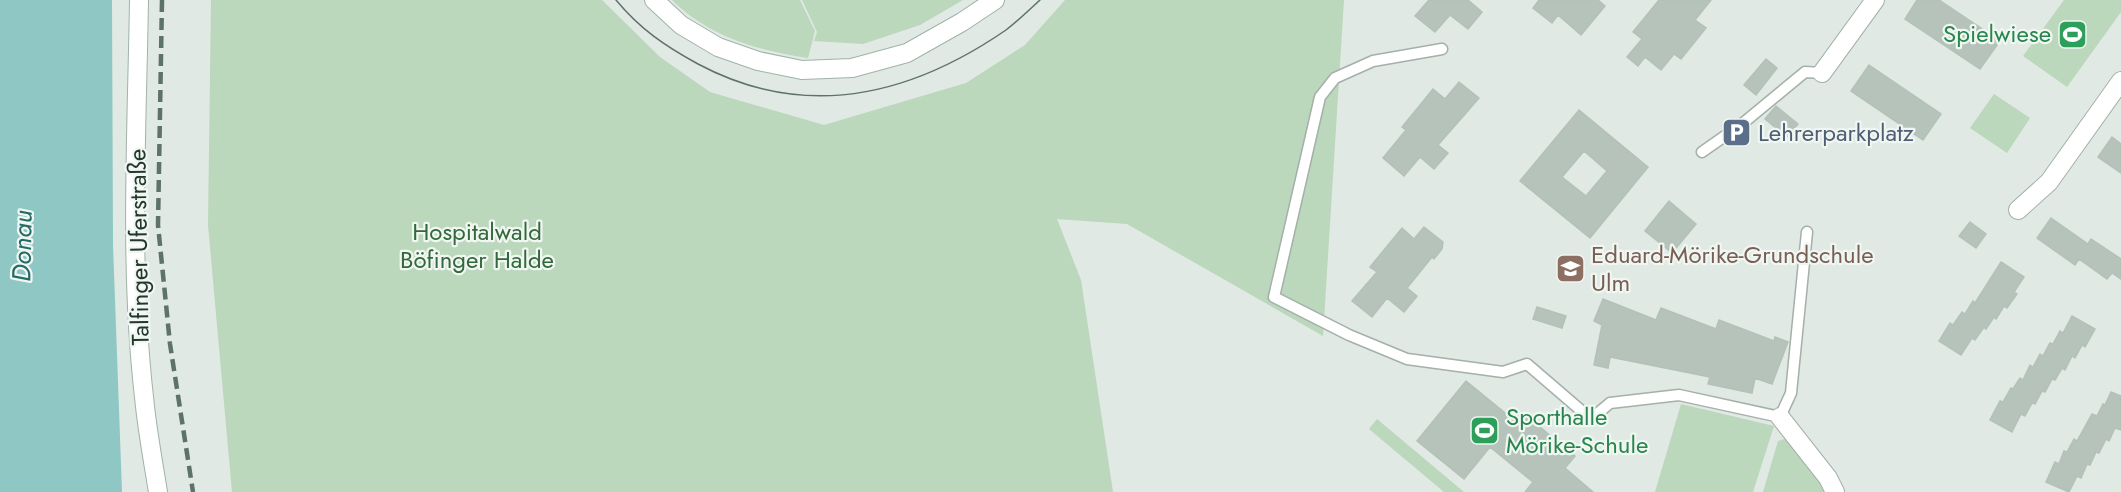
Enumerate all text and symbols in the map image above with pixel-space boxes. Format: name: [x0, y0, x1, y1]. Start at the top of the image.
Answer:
place label: Spielwiese: [1943, 16, 2051, 51]
sports icon: Spielwiese: [2056, 18, 2088, 50]
place label: Lehrerparkplatz: [1758, 115, 1914, 150]
parking icon: Lehrerparkplatz: [1721, 117, 1753, 149]
street label: Talfinger Uferstraße: [119, 148, 158, 346]
water label: Donau: [2, 210, 42, 282]
park label: Hospitalwald Böfinger Halde: [400, 214, 554, 277]
place label: Eduard-Mörike-Grundschule Ulm: [1591, 237, 1874, 300]
school or university icon: Eduard-Mörike-Grundschule Ulm: [1554, 253, 1586, 285]
place label: Sporthalle Mörike-Schule: [1506, 399, 1648, 462]
sports icon: Sporthalle Mörike-Schule: [1469, 415, 1501, 447]

